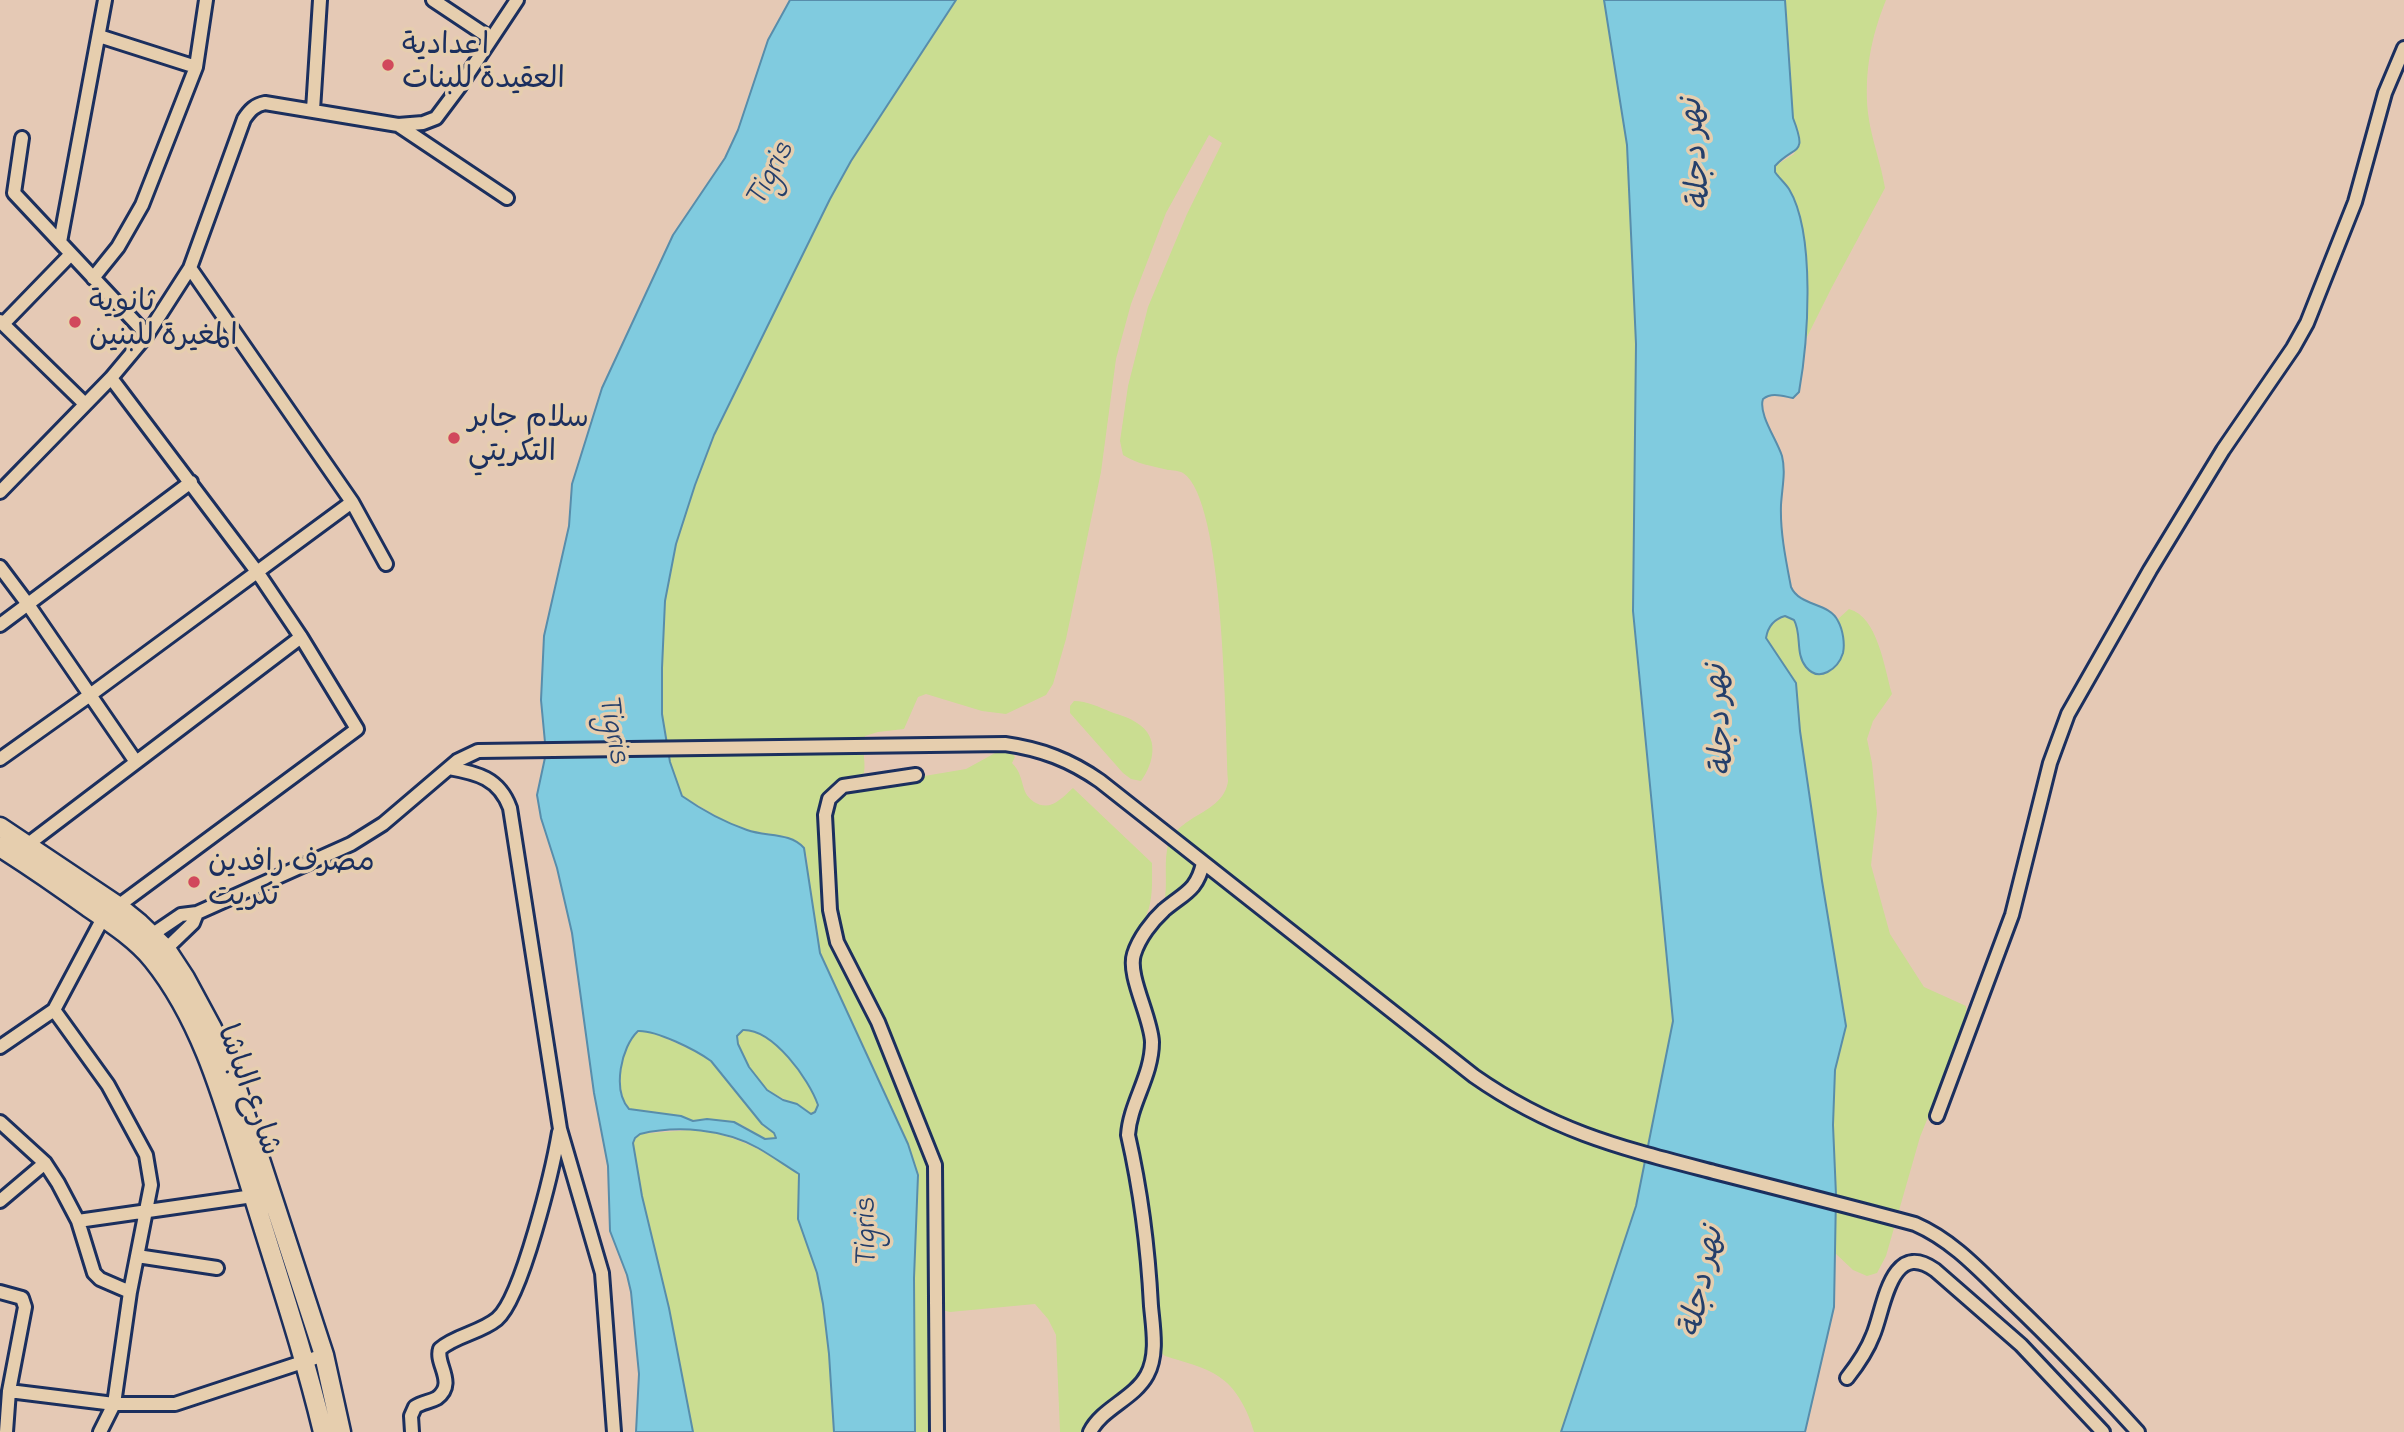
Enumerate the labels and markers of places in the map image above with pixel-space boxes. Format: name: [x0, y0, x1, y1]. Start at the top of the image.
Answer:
place label: اعدادية العقيدة للبنات: [402, 30, 565, 100]
marker: اعدادية العقيدة للبنات: [380, 57, 396, 73]
place label: ثانوية المغيرة للبنين: [89, 287, 238, 358]
marker: ثانوية المغيرة للبنين: [67, 314, 83, 330]
place label: سلام جابر التكريتي: [468, 403, 589, 474]
marker: سلام جابر التكريتي: [446, 430, 462, 446]
place label: مصرف رافدين تكريت: [208, 847, 375, 917]
marker: مصرف رافدين تكريت: [186, 874, 202, 890]

